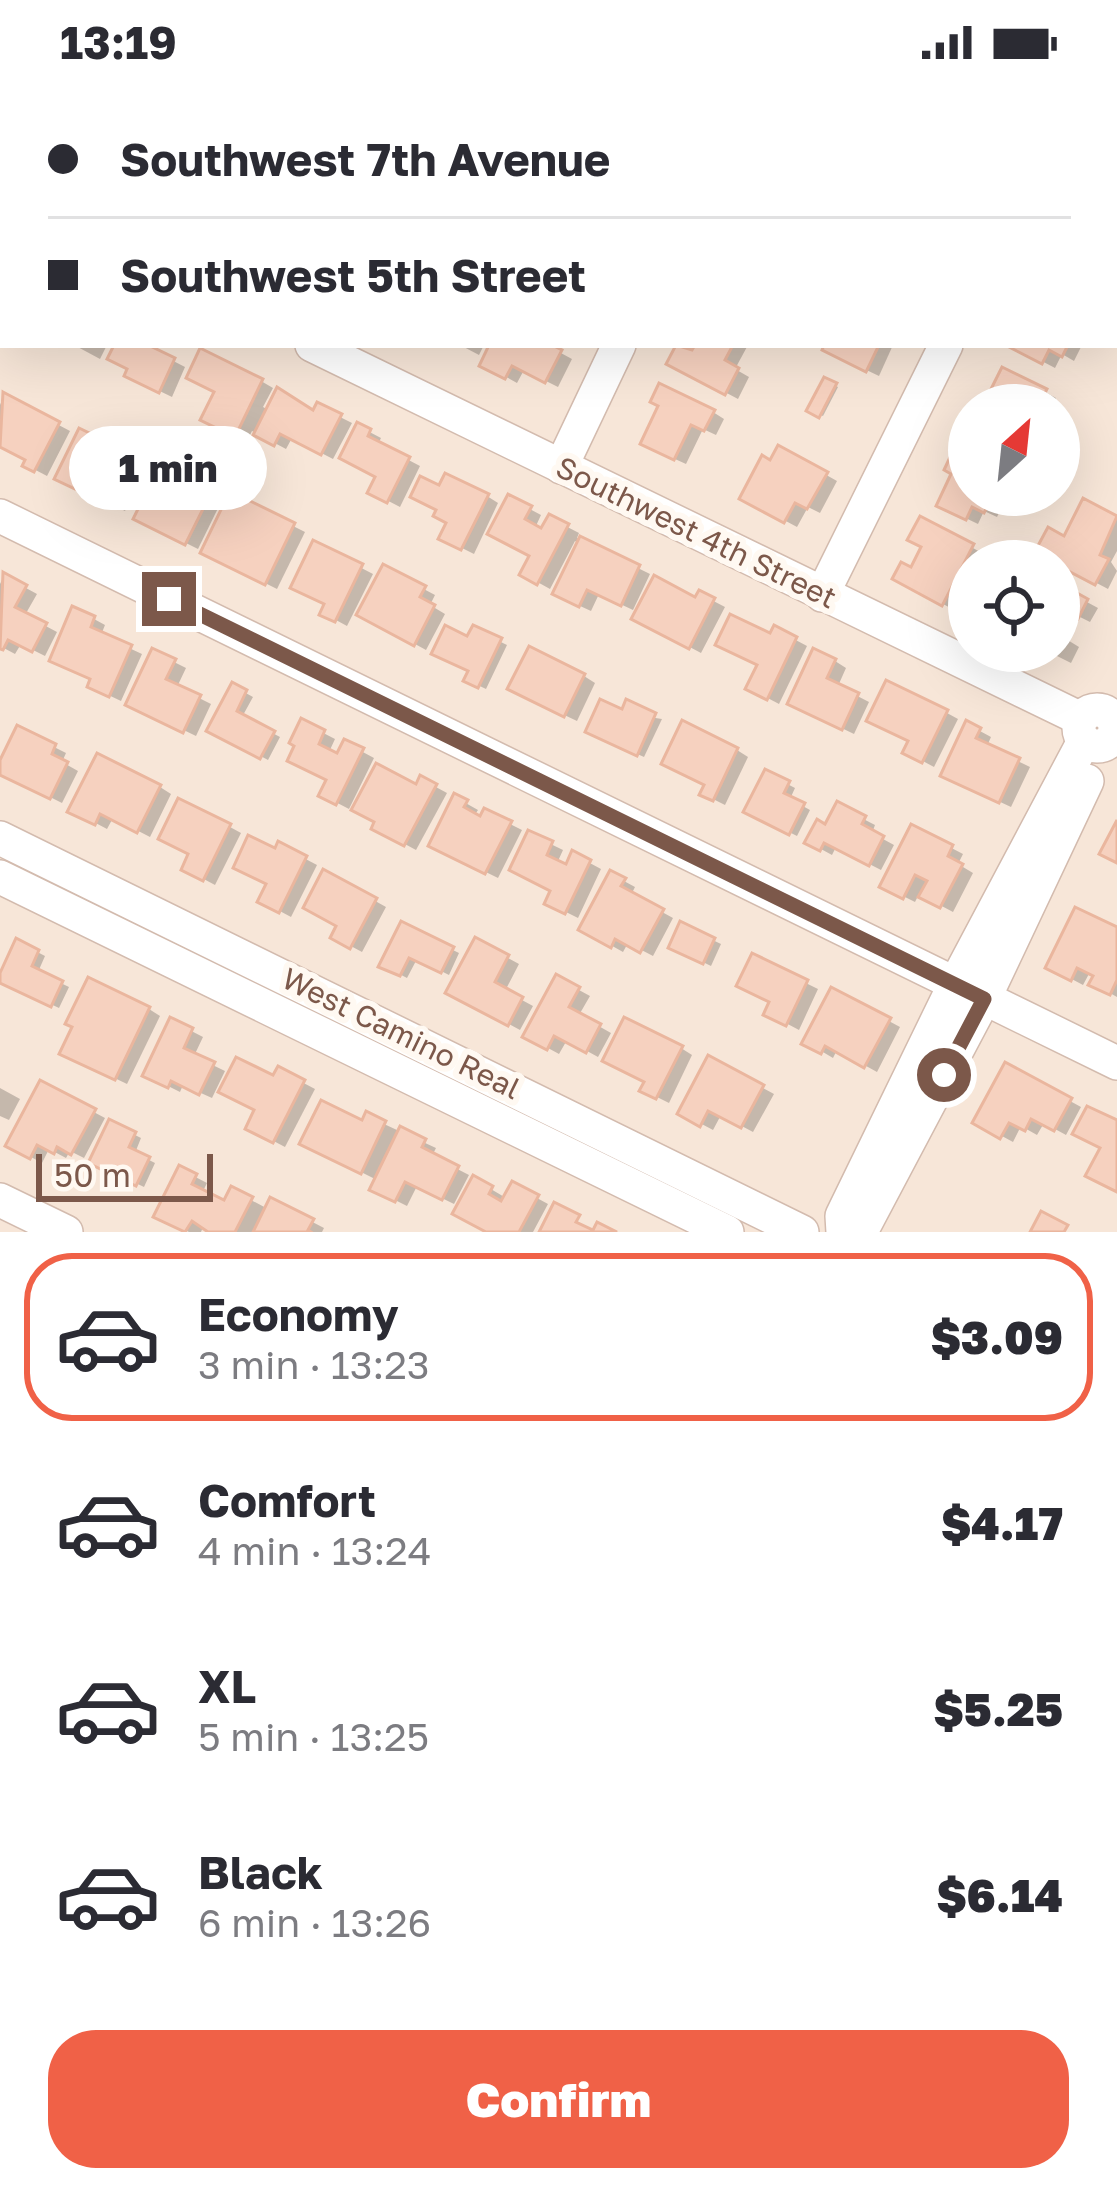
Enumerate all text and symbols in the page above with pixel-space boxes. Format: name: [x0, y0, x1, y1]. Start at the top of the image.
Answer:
text: 13:19: [60, 15, 177, 69]
text: Southwest 7th Avenue: [120, 132, 610, 186]
text: Southwest 5th Street: [120, 248, 586, 302]
north arrow: [948, 384, 1080, 516]
map controls: [948, 384, 1080, 672]
callout: 1 min: [70, 425, 268, 509]
text: 1 min: [118, 444, 218, 491]
street label: Southwest 4th Street: [550, 449, 842, 616]
button: locate: [948, 540, 1080, 672]
route end: [142, 572, 196, 626]
street label: West Camino Real: [277, 960, 526, 1106]
route start: [917, 1048, 971, 1102]
scale bar: [36, 1148, 213, 1201]
text: 50 m: [54, 1155, 131, 1194]
icon: car: [54, 1283, 162, 1391]
text: Economy: [198, 1287, 399, 1341]
text: $3.09: [931, 1310, 1063, 1364]
text: 3 min · 13:23: [198, 1341, 430, 1388]
icon: car: [54, 1469, 162, 1577]
text: Comfort: [198, 1473, 376, 1527]
text: $4.17: [941, 1496, 1063, 1550]
text: 4 min · 13:24: [198, 1527, 432, 1574]
icon: car: [54, 1655, 162, 1763]
text: XL: [198, 1659, 256, 1713]
text: $5.25: [933, 1682, 1063, 1736]
text: 5 min · 13:25: [198, 1713, 429, 1760]
icon: car: [54, 1841, 162, 1949]
text: Black: [198, 1845, 323, 1899]
text: $6.14: [936, 1868, 1063, 1922]
text: 6 min · 13:26: [198, 1899, 431, 1946]
button: Confirm: [48, 2030, 1069, 2168]

